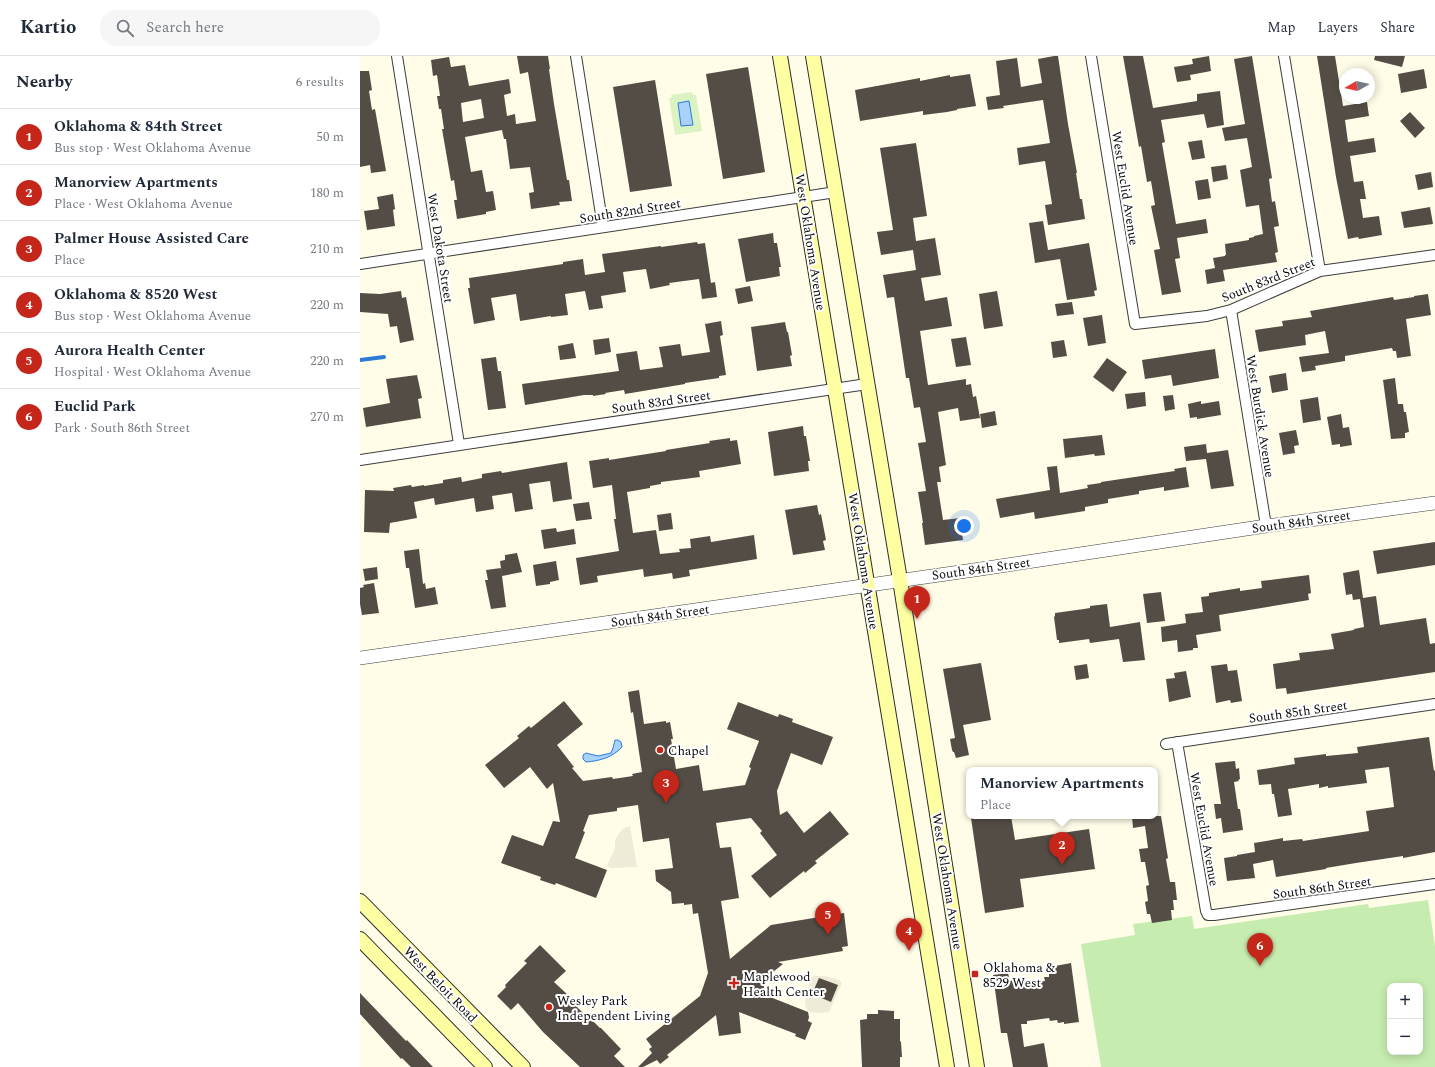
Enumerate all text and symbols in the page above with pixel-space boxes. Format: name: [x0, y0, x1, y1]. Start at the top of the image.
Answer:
search box: [100, 10, 380, 46]
text: Kartio: [20, 13, 76, 42]
text: Search here: [146, 16, 224, 39]
icon: search: [114, 17, 136, 39]
text: Map: [1267, 17, 1296, 38]
text: Layers: [1318, 17, 1358, 38]
text: Share: [1380, 17, 1415, 38]
north arrow: [1339, 68, 1375, 104]
text: Nearby: [16, 69, 72, 95]
text: 6 results: [296, 72, 344, 92]
text: Oklahoma & 84th Street: [54, 115, 222, 138]
text: 1: [25, 127, 33, 147]
text: 50 m: [317, 127, 344, 147]
street label: West Euclid Avenue: [1106, 130, 1144, 247]
text: Bus stop · West Oklahoma Avenue: [54, 138, 251, 158]
text: Manorview Apartments: [54, 171, 218, 194]
street label: West Oklahoma Avenue: [789, 172, 831, 312]
text: 2: [25, 183, 33, 203]
text: 180 m: [310, 183, 344, 203]
street label: West Dakota Street: [421, 192, 459, 305]
street label: South 82nd Street: [578, 193, 683, 229]
text: Place · West Oklahoma Avenue: [54, 194, 233, 214]
text: Palmer House Assisted Care: [54, 227, 249, 250]
text: 3: [25, 239, 33, 259]
text: 210 m: [310, 239, 344, 259]
text: Place: [54, 250, 85, 270]
street label: South 83rd Street: [1218, 252, 1319, 308]
text: Oklahoma & 8520 West: [54, 283, 217, 306]
text: 4: [25, 295, 33, 315]
text: 220 m: [310, 295, 344, 315]
text: Bus stop · West Oklahoma Avenue: [54, 306, 251, 326]
text: Aurora Health Center: [54, 339, 205, 362]
text: 5: [25, 351, 33, 371]
text: 220 m: [310, 351, 344, 371]
street label: West Burdick Avenue: [1240, 353, 1280, 479]
text: Hospital · West Oklahoma Avenue: [54, 362, 251, 382]
street label: South 83rd Street: [610, 385, 712, 419]
text: Euclid Park: [54, 395, 136, 418]
text: 6: [25, 407, 33, 427]
text: 270 m: [310, 407, 344, 427]
text: Park · South 86th Street: [54, 418, 190, 438]
street label: West Oklahoma Avenue: [842, 491, 884, 631]
street label: South 84th Street: [1251, 505, 1352, 539]
your location: [954, 516, 974, 536]
street label: South 84th Street: [931, 552, 1032, 586]
pin: 1: [904, 586, 930, 619]
street label: South 84th Street: [610, 599, 711, 633]
street label: South 85th Street: [1248, 695, 1349, 729]
place label: Chapel: [668, 741, 709, 761]
marker: Chapel: [655, 745, 665, 755]
popup: [966, 767, 1158, 819]
pin: 3: [653, 770, 679, 803]
street label: West Euclid Avenue: [1184, 771, 1224, 888]
text: Manorview Apartments: [980, 772, 1144, 795]
text: Place: [980, 795, 1011, 815]
street label: West Oklahoma Avenue: [926, 811, 968, 951]
pin: 2: [1049, 832, 1075, 865]
street label: South 86th Street: [1272, 871, 1373, 905]
pin: 5: [815, 902, 841, 935]
pin: 4: [896, 918, 922, 951]
pin: 6: [1247, 933, 1273, 966]
street label: West Beloit Road: [399, 942, 482, 1027]
place label: Oklahoma & 8529 West: [983, 958, 1056, 993]
place label: Maplewood Health Center: [743, 967, 825, 1002]
marker: Oklahoma & 8529 West: [970, 969, 980, 979]
marker: Maplewood Health Center: [728, 977, 740, 989]
map controls: [1387, 983, 1423, 1055]
button: +: [1387, 983, 1423, 1019]
place label: Wesley Park Independent Living: [557, 991, 671, 1026]
marker: Wesley Park Independent Living: [544, 1002, 554, 1012]
button: −: [1387, 1019, 1423, 1055]

